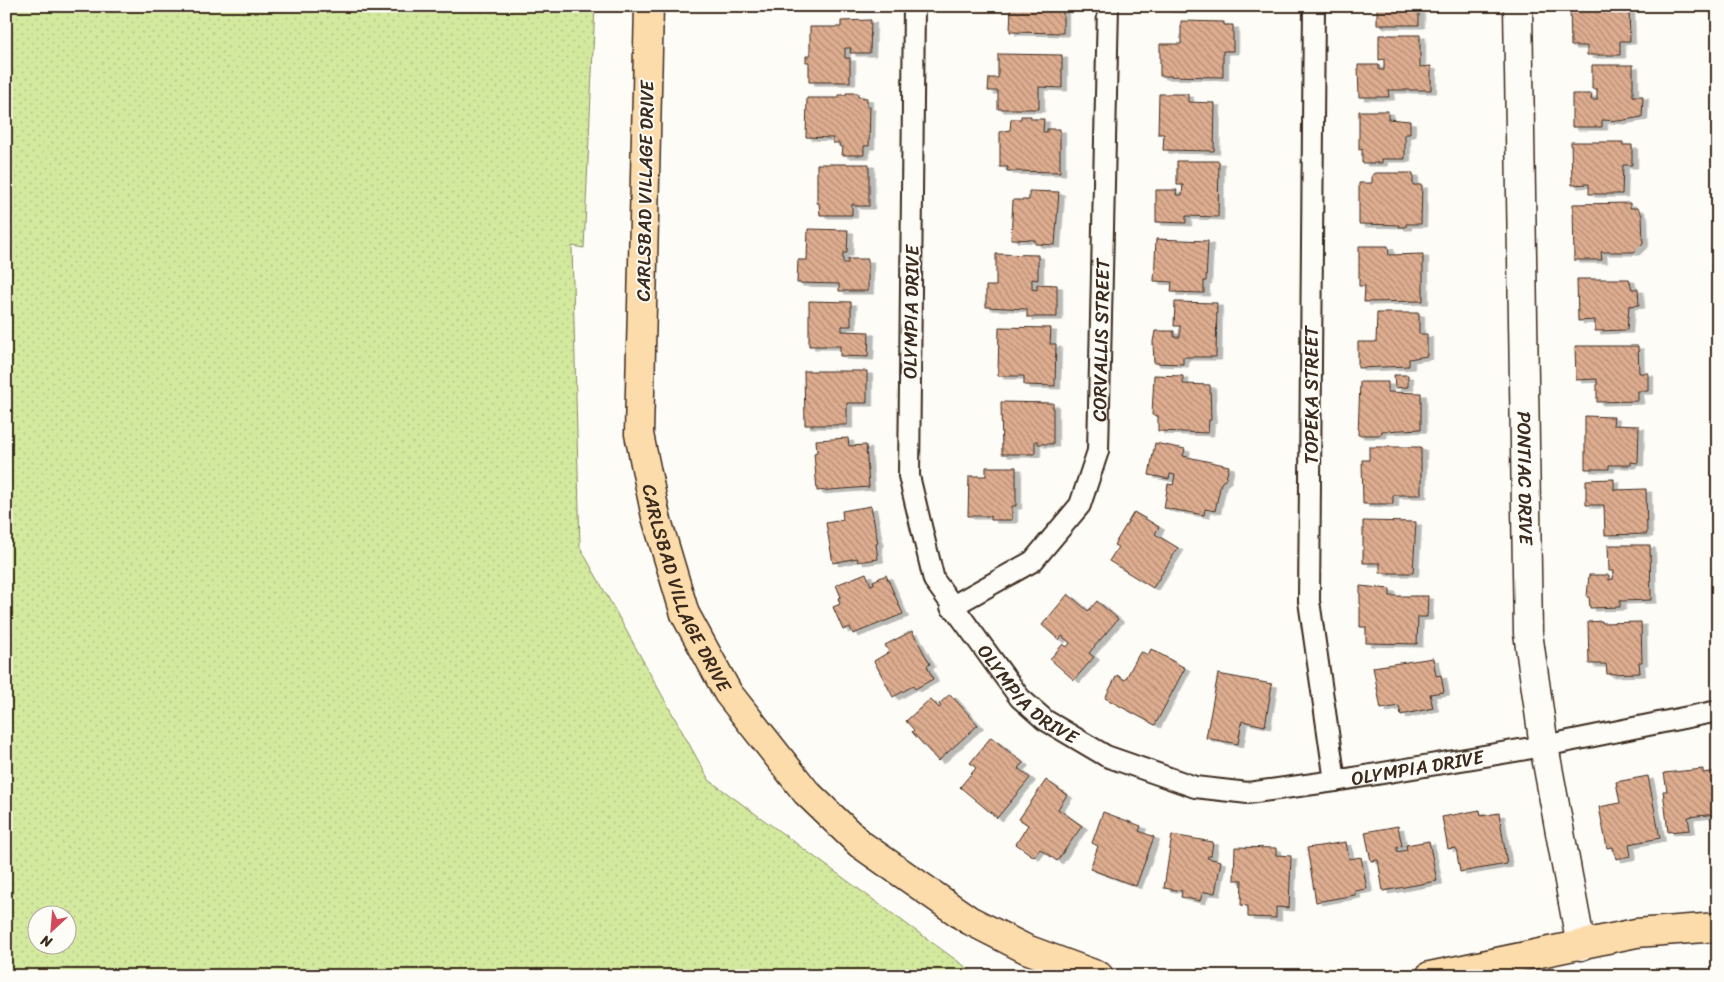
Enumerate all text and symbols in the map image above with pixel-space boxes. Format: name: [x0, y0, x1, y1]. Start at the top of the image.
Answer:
street label: CARLSBAD VILLAGE DRIVE: [627, 79, 663, 302]
street label: OLYMPIA DRIVE: [893, 243, 929, 379]
street label: CORVALLIS STREET: [1082, 257, 1119, 422]
street label: TOPEKA STREET: [1295, 324, 1328, 464]
street label: PONTIAC DRIVE: [1508, 411, 1543, 547]
street label: CARLSBAD VILLAGE DRIVE: [633, 481, 742, 699]
street label: OLYMPIA DRIVE: [969, 637, 1086, 754]
street label: OLYMPIA DRIVE: [1349, 740, 1487, 795]
north arrow: [28, 904, 78, 954]
text: N: [36, 928, 57, 955]

